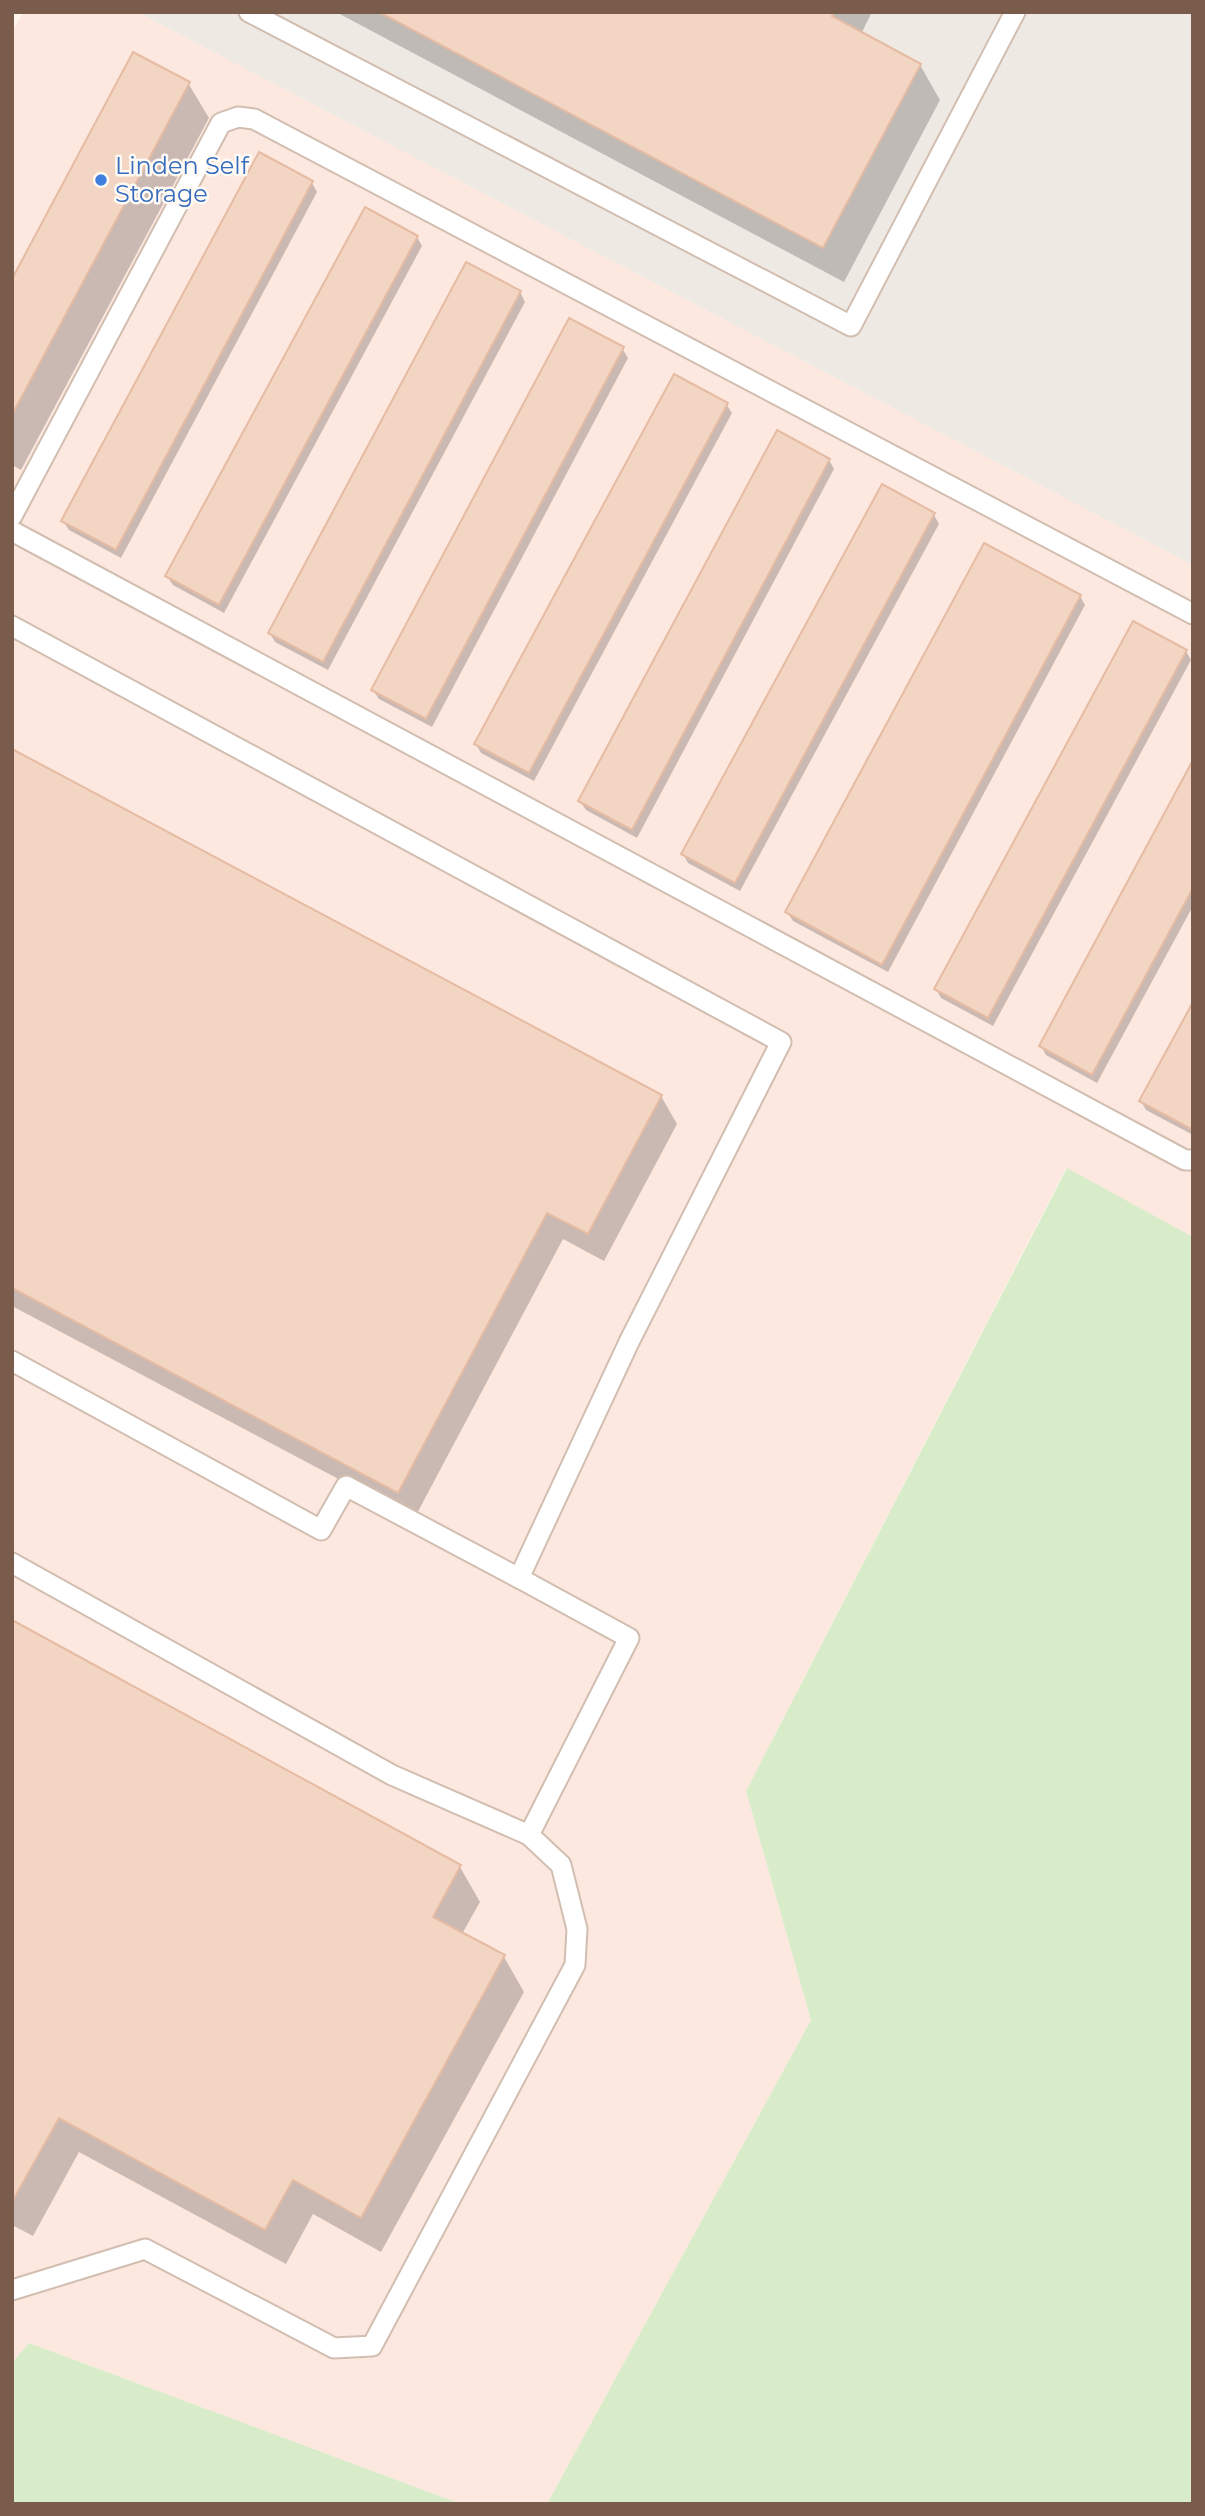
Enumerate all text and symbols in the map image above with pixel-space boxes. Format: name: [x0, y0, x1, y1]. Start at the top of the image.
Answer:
place label: Linden Self Storage: [115, 151, 250, 208]
marker: Linden Self Storage: [93, 172, 109, 188]

